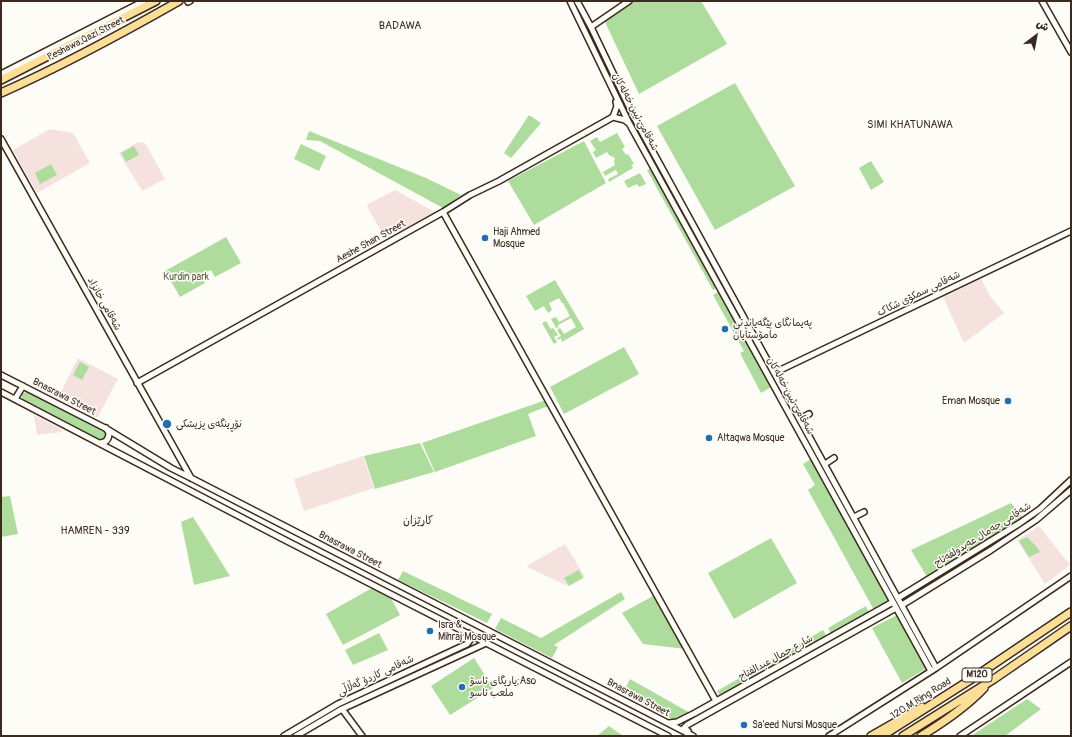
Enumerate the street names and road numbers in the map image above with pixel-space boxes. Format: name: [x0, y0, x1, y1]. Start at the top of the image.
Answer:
street label: Peshawa Qazi Street: [45, 14, 127, 64]
street label: شەقامی ئیبن خەلەکان: [609, 71, 661, 153]
street label: Aeshe Shan Street: [334, 218, 408, 266]
street label: شەقامی سمکۆی شکاک: [876, 269, 962, 319]
street label: شەقامی خانزاد: [85, 275, 123, 333]
street label: شەقامی ئیبن خەلەکان: [764, 355, 816, 437]
street label: Bnasrawa Street: [30, 376, 98, 418]
street label: شەقامی جەمال عەبدولفەتاح: [932, 500, 1034, 570]
street label: Bnasrawa Street: [316, 529, 384, 571]
street label: شارع جمال عبدالفتاح: [737, 633, 815, 683]
street label: شەقامی کاردۆ گەڵاڵی: [336, 653, 416, 699]
road number: M120: [962, 668, 992, 682]
street label: Bnasrawa Street: [605, 676, 671, 720]
street label: 120 M Ring Road: [889, 676, 953, 722]

